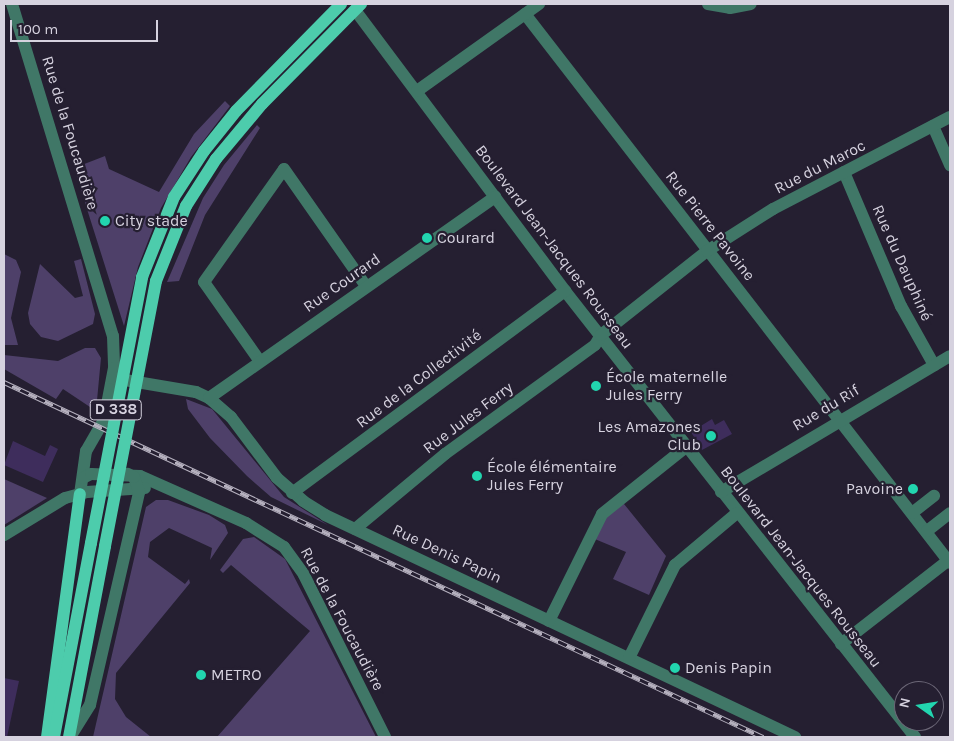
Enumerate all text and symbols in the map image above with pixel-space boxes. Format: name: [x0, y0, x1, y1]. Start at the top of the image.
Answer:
scale bar: [12, 10, 160, 42]
text: 100 m: [18, 20, 58, 38]
street label: Rue de la Foucaudière: [37, 54, 103, 212]
street label: Rue du Maroc: [771, 136, 869, 198]
street label: Boulevard Jean-Jacques Rousseau: [471, 141, 637, 353]
street label: Rue Pierre Pavoine: [661, 167, 759, 285]
street label: Rue du Dauphiné: [868, 202, 936, 324]
place label: City stade: [115, 211, 188, 231]
marker: City stade: [99, 215, 111, 227]
place label: Courard: [437, 228, 495, 248]
marker: Courard: [421, 232, 433, 244]
street label: Rue Courard: [300, 249, 384, 317]
street label: Rue de la Collectivité: [353, 326, 485, 432]
place label: École maternelle Jules Ferry: [606, 367, 727, 405]
street label: Rue Jules Ferry: [419, 378, 517, 458]
marker: École maternelle Jules Ferry: [590, 380, 602, 392]
street label: Rue du Rif: [789, 381, 863, 435]
road number: D 338: [90, 398, 142, 422]
place label: Les Amazones Club: [598, 417, 701, 455]
marker: Les Amazones Club: [705, 430, 717, 442]
place label: École élémentaire Jules Ferry: [487, 457, 617, 495]
street label: Boulevard Jean-Jacques Rousseau: [716, 462, 886, 672]
marker: École élémentaire Jules Ferry: [471, 470, 483, 482]
place label: Pavoine: [846, 479, 903, 499]
marker: Pavoine: [907, 483, 919, 495]
street label: Rue Denis Papin: [389, 520, 505, 588]
street label: Rue de la Foucaudière: [296, 544, 388, 694]
place label: Denis Papin: [685, 658, 772, 678]
marker: Denis Papin: [669, 662, 681, 674]
place label: METRO: [211, 665, 262, 685]
marker: METRO: [195, 669, 207, 681]
north arrow: [894, 681, 944, 731]
text: N: [895, 696, 914, 710]

